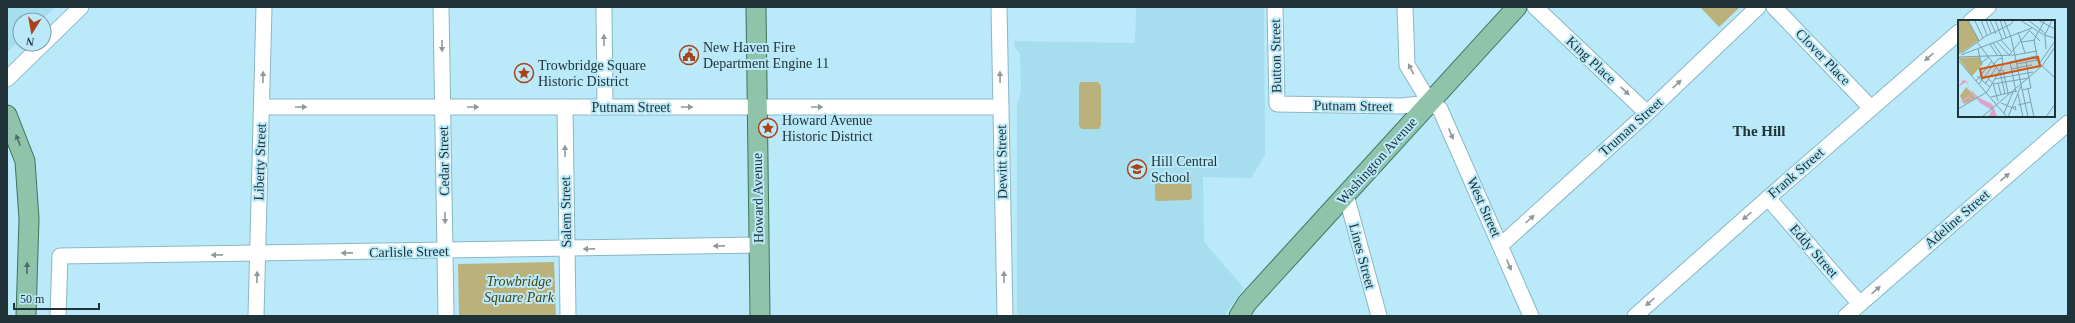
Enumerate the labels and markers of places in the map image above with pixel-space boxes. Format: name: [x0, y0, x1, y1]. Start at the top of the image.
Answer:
place label: New Haven Fire Department Engine 11: [703, 40, 829, 71]
public building icon: New Haven Fire Department Engine 11: [678, 44, 700, 66]
place label: Trowbridge Square Historic District: [538, 58, 646, 89]
place icon: Trowbridge Square Historic District: [513, 62, 535, 84]
place label: Howard Avenue Historic District: [782, 113, 873, 144]
place icon: Howard Avenue Historic District: [757, 117, 779, 139]
place label: Hill Central School: [1151, 154, 1218, 185]
school or university icon: Hill Central School: [1126, 158, 1148, 180]

